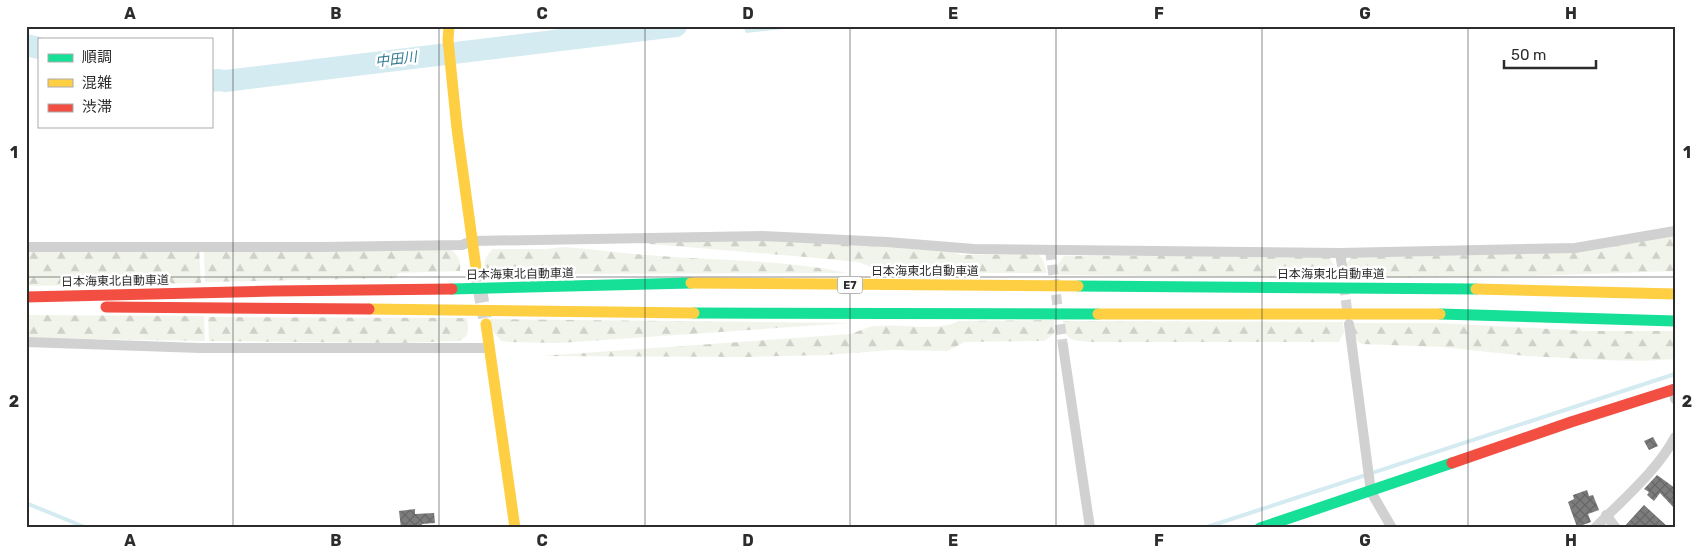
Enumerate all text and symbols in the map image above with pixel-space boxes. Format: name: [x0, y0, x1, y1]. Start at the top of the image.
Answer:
text: A: [124, 4, 136, 23]
text: B: [330, 4, 342, 23]
text: C: [536, 4, 548, 23]
text: D: [742, 4, 754, 23]
text: E: [948, 4, 958, 23]
text: F: [1154, 4, 1164, 23]
text: G: [1359, 4, 1371, 23]
text: H: [1565, 4, 1577, 23]
legend: [38, 38, 212, 128]
scale bar: [1504, 38, 1596, 70]
text: 50 m: [1511, 46, 1546, 64]
text: 順調: [82, 48, 112, 66]
water label: 中田川: [374, 48, 420, 70]
text: 混雑: [82, 74, 112, 92]
text: 渋滞: [82, 98, 112, 116]
text: 1: [10, 143, 18, 162]
text: 1: [1683, 143, 1691, 162]
street label: 日本海東北自動車道: [871, 264, 979, 278]
street label: 日本海東北自動車道: [466, 266, 574, 282]
street label: 日本海東北自動車道: [1277, 267, 1385, 281]
street label: 日本海東北自動車道: [61, 273, 169, 289]
road number: E7: [838, 276, 862, 294]
text: 2: [9, 392, 19, 411]
text: 2: [1682, 392, 1692, 411]
text: A: [124, 531, 136, 550]
text: B: [330, 531, 342, 550]
text: C: [536, 531, 548, 550]
text: D: [742, 531, 754, 550]
text: E: [948, 531, 958, 550]
text: F: [1154, 531, 1164, 550]
text: G: [1359, 531, 1371, 550]
text: H: [1565, 531, 1577, 550]

